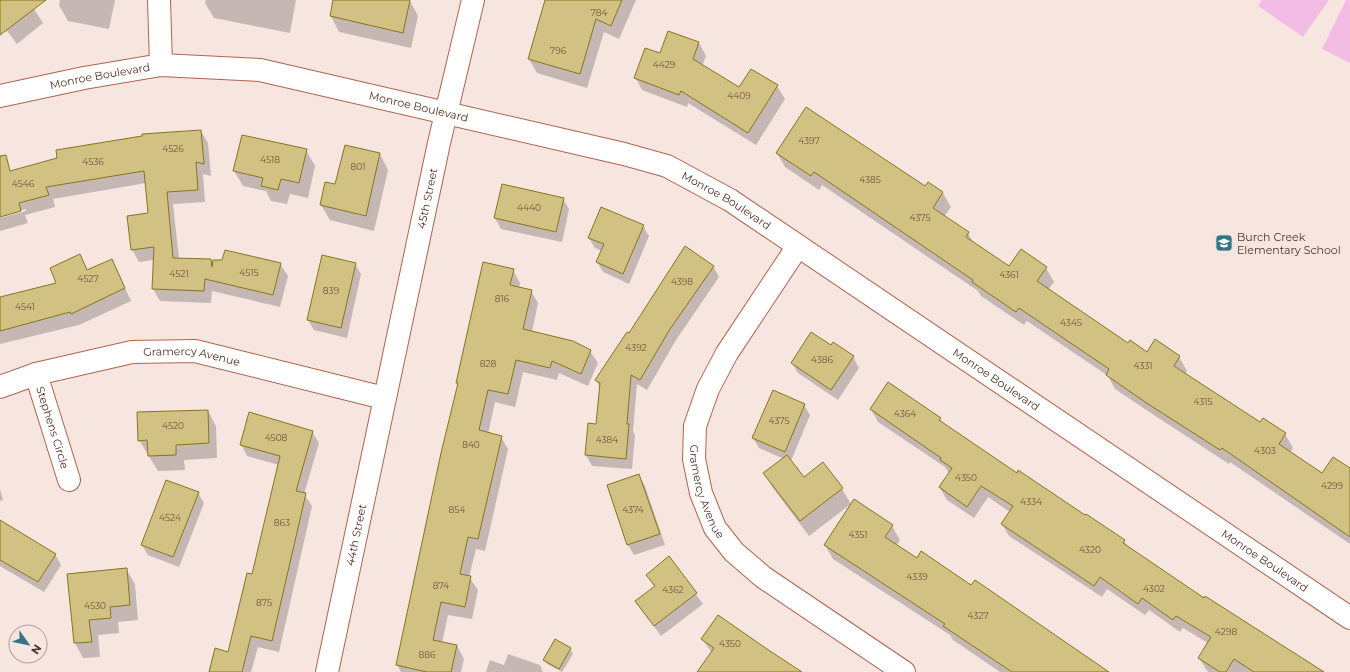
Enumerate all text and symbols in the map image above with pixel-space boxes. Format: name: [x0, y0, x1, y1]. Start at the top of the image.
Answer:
house number: 784: [591, 7, 607, 18]
house number: 796: [550, 45, 567, 56]
house number: 4429: [653, 59, 676, 70]
street label: Monroe Boulevard: [49, 60, 151, 92]
street label: Monroe Boulevard: [368, 88, 470, 125]
house number: 4409: [727, 90, 751, 101]
house number: 4397: [798, 135, 820, 146]
house number: 4526: [162, 143, 184, 154]
house number: 4518: [260, 154, 280, 165]
house number: 4536: [82, 156, 104, 167]
house number: 801: [351, 161, 365, 172]
street label: 45th Street: [414, 166, 441, 230]
street label: Monroe Boulevard: [679, 168, 774, 233]
house number: 4385: [859, 174, 881, 185]
house number: 4546: [12, 178, 35, 189]
house number: 4440: [517, 202, 541, 213]
house number: 4375: [909, 212, 931, 223]
place label: Burch Creek Elementary School: [1237, 230, 1341, 257]
school or university icon: Burch Creek Elementary School: [1214, 233, 1234, 253]
house number: 4515: [239, 267, 259, 278]
house number: 4521: [169, 268, 189, 279]
house number: 4361: [999, 269, 1019, 280]
house number: 4527: [77, 273, 99, 284]
house number: 4398: [671, 276, 693, 287]
house number: 839: [323, 285, 340, 296]
house number: 816: [495, 293, 510, 304]
house number: 4541: [15, 301, 35, 312]
house number: 4345: [1060, 317, 1082, 328]
house number: 4392: [625, 342, 647, 353]
street label: Gramercy Avenue: [143, 344, 242, 369]
street label: Monroe Boulevard: [950, 345, 1042, 414]
house number: 4386: [811, 354, 834, 365]
house number: 828: [480, 358, 497, 369]
house number: 4331: [1133, 360, 1153, 371]
street label: Stephens Circle: [33, 384, 72, 471]
house number: 4315: [1193, 396, 1213, 407]
house number: 4364: [894, 408, 916, 419]
house number: 4375: [768, 415, 790, 426]
house number: 4520: [162, 420, 184, 431]
house number: 4508: [265, 432, 288, 443]
house number: 4384: [596, 434, 618, 445]
house number: 840: [462, 439, 480, 450]
street label: Gramercy Avenue: [687, 444, 728, 541]
house number: 4303: [1254, 445, 1276, 456]
house number: 4350: [955, 472, 977, 483]
house number: 4299: [1321, 480, 1344, 491]
house number: 4334: [1020, 496, 1042, 507]
street label: 44th Street: [343, 502, 369, 567]
house number: 854: [449, 504, 465, 515]
house number: 4374: [622, 504, 644, 515]
house number: 4524: [159, 512, 181, 523]
house number: 863: [274, 517, 290, 528]
street label: Monroe Boulevard: [1219, 526, 1311, 595]
house number: 4351: [848, 529, 868, 540]
house number: 4320: [1079, 544, 1101, 555]
house number: 4339: [906, 571, 928, 582]
house number: 874: [433, 580, 449, 591]
house number: 4302: [1143, 583, 1165, 594]
house number: 4362: [662, 584, 684, 595]
house number: 875: [256, 597, 272, 608]
house number: 4530: [84, 600, 106, 611]
house number: 4327: [967, 610, 989, 621]
north arrow: [8, 624, 48, 664]
house number: 4298: [1215, 626, 1237, 637]
house number: 4350: [719, 638, 741, 649]
text: N: [28, 642, 45, 657]
house number: 886: [419, 649, 436, 660]

